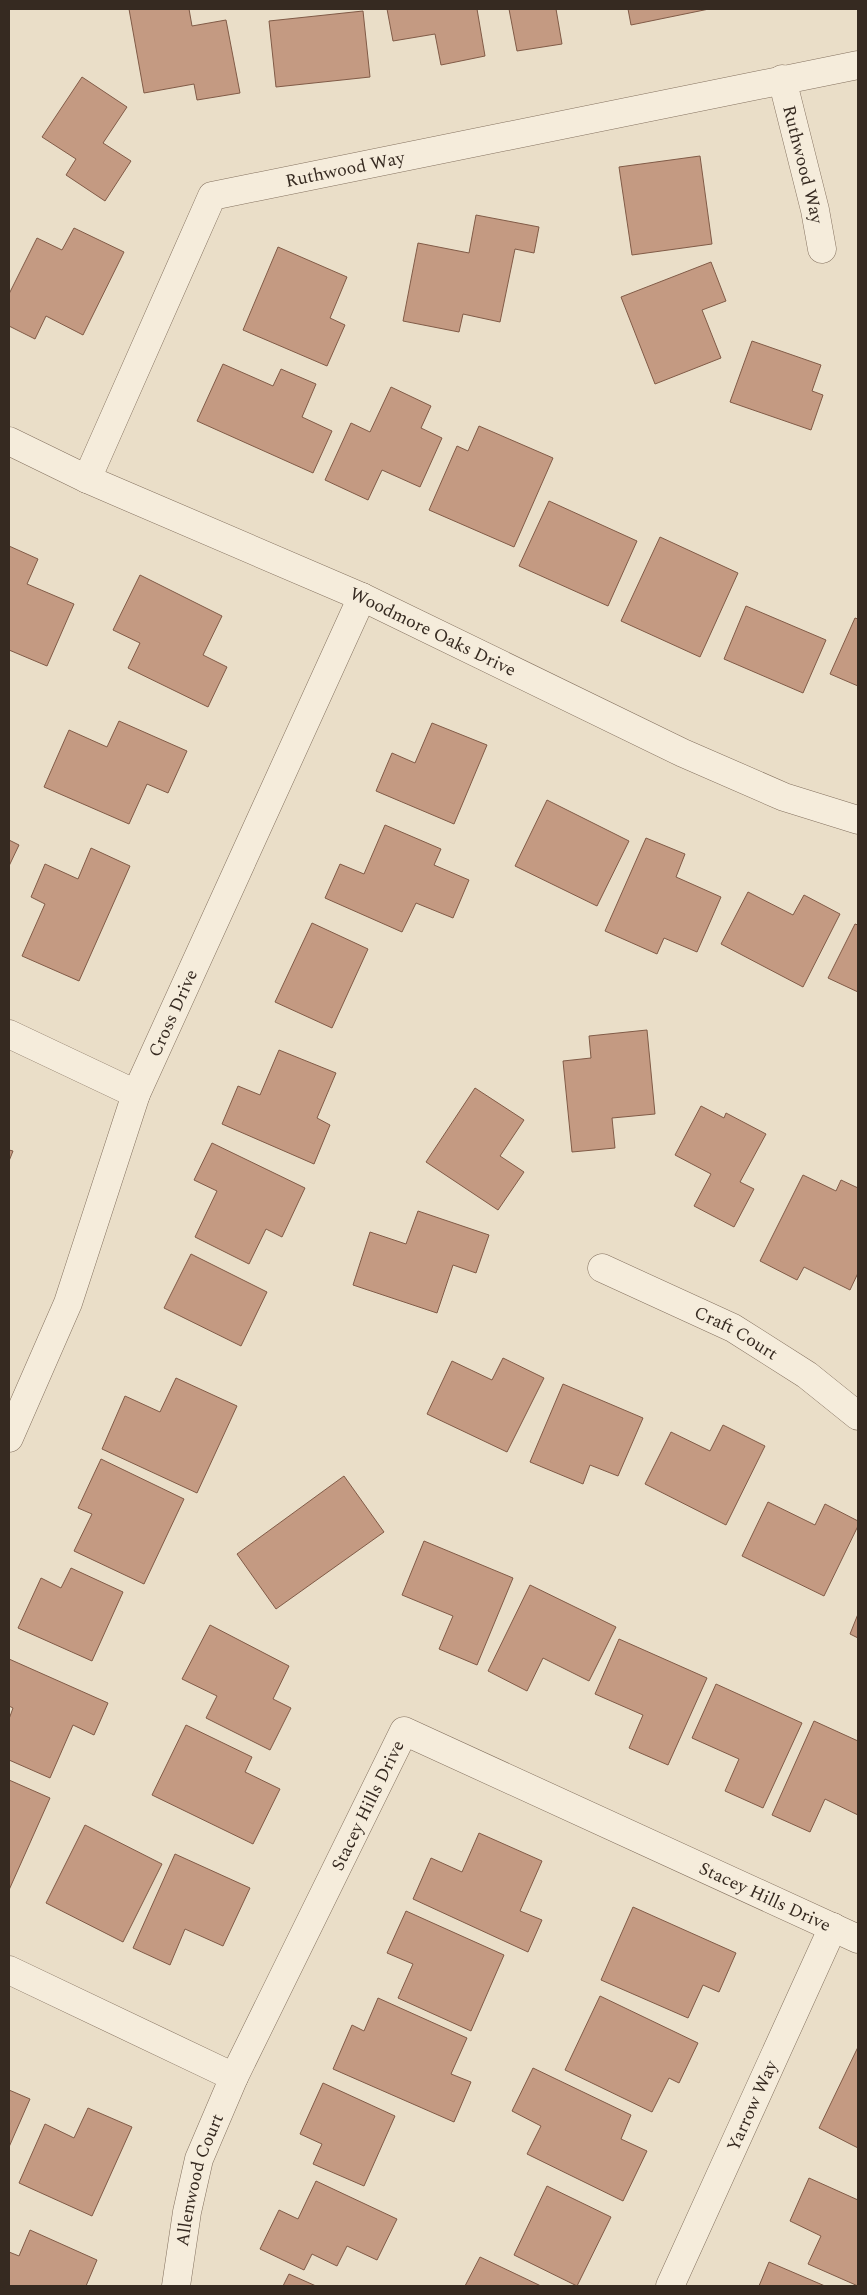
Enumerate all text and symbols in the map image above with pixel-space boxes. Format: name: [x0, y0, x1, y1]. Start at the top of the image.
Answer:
street label: Ruthwood Way: [776, 102, 831, 227]
street label: Ruthwood Way: [283, 144, 408, 194]
street label: Woodmore Oaks Drive: [346, 580, 521, 683]
street label: Cross Drive: [141, 965, 205, 1061]
street label: Craft Court: [690, 1299, 783, 1367]
street label: Stacey Hills Drive: [324, 1735, 411, 1875]
street label: Stacey Hills Drive: [695, 1854, 836, 1938]
street label: Yarrow Way: [719, 2055, 785, 2156]
street label: Allenwood Court: [169, 2109, 230, 2248]

